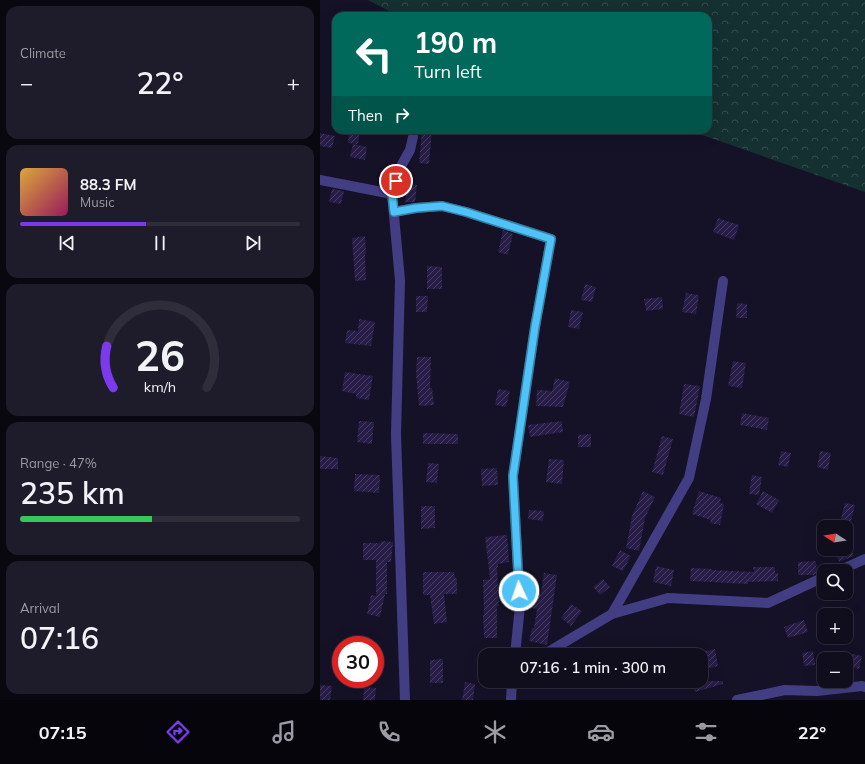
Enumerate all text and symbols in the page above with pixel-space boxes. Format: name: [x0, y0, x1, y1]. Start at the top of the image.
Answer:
text: 190 m: [414, 25, 497, 60]
icon: left: [348, 28, 400, 80]
text: Climate: [20, 45, 66, 61]
text: Turn left: [414, 60, 482, 83]
text: 22°: [136, 64, 184, 102]
text: −: [20, 69, 33, 97]
text: +: [287, 69, 300, 97]
icon: right: [391, 104, 413, 126]
text: Then: [348, 106, 383, 125]
pin: [379, 164, 413, 198]
icon: arrive: [385, 170, 407, 192]
text: 88.3 FM: [80, 175, 136, 194]
text: Music: [80, 194, 115, 210]
icon: previous: [56, 232, 78, 254]
icon: pause: [149, 232, 171, 254]
icon: next: [242, 232, 264, 254]
text: 26: [135, 329, 185, 381]
text: km/h: [144, 378, 176, 396]
text: Range · 47%: [20, 455, 97, 471]
text: 235 km: [20, 474, 125, 512]
north arrow: [817, 520, 853, 556]
map controls: [817, 520, 853, 688]
button: search: [817, 564, 853, 600]
position arrow: [498, 570, 540, 612]
text: Arrival: [20, 600, 60, 616]
button: +: [817, 608, 853, 644]
text: 07:16: [20, 619, 99, 657]
speed limit sign: 30: [332, 636, 384, 688]
button: −: [817, 652, 853, 688]
text: 07:16 · 1 min · 300 m: [520, 658, 666, 677]
icon: directions: [164, 718, 192, 746]
icon: music: [270, 718, 298, 746]
icon: phone: [375, 718, 403, 746]
icon: climate: [481, 718, 509, 746]
icon: car: [587, 718, 615, 746]
icon: filters: [692, 718, 720, 746]
text: 07:15: [39, 721, 86, 744]
text: 22°: [798, 721, 826, 744]

